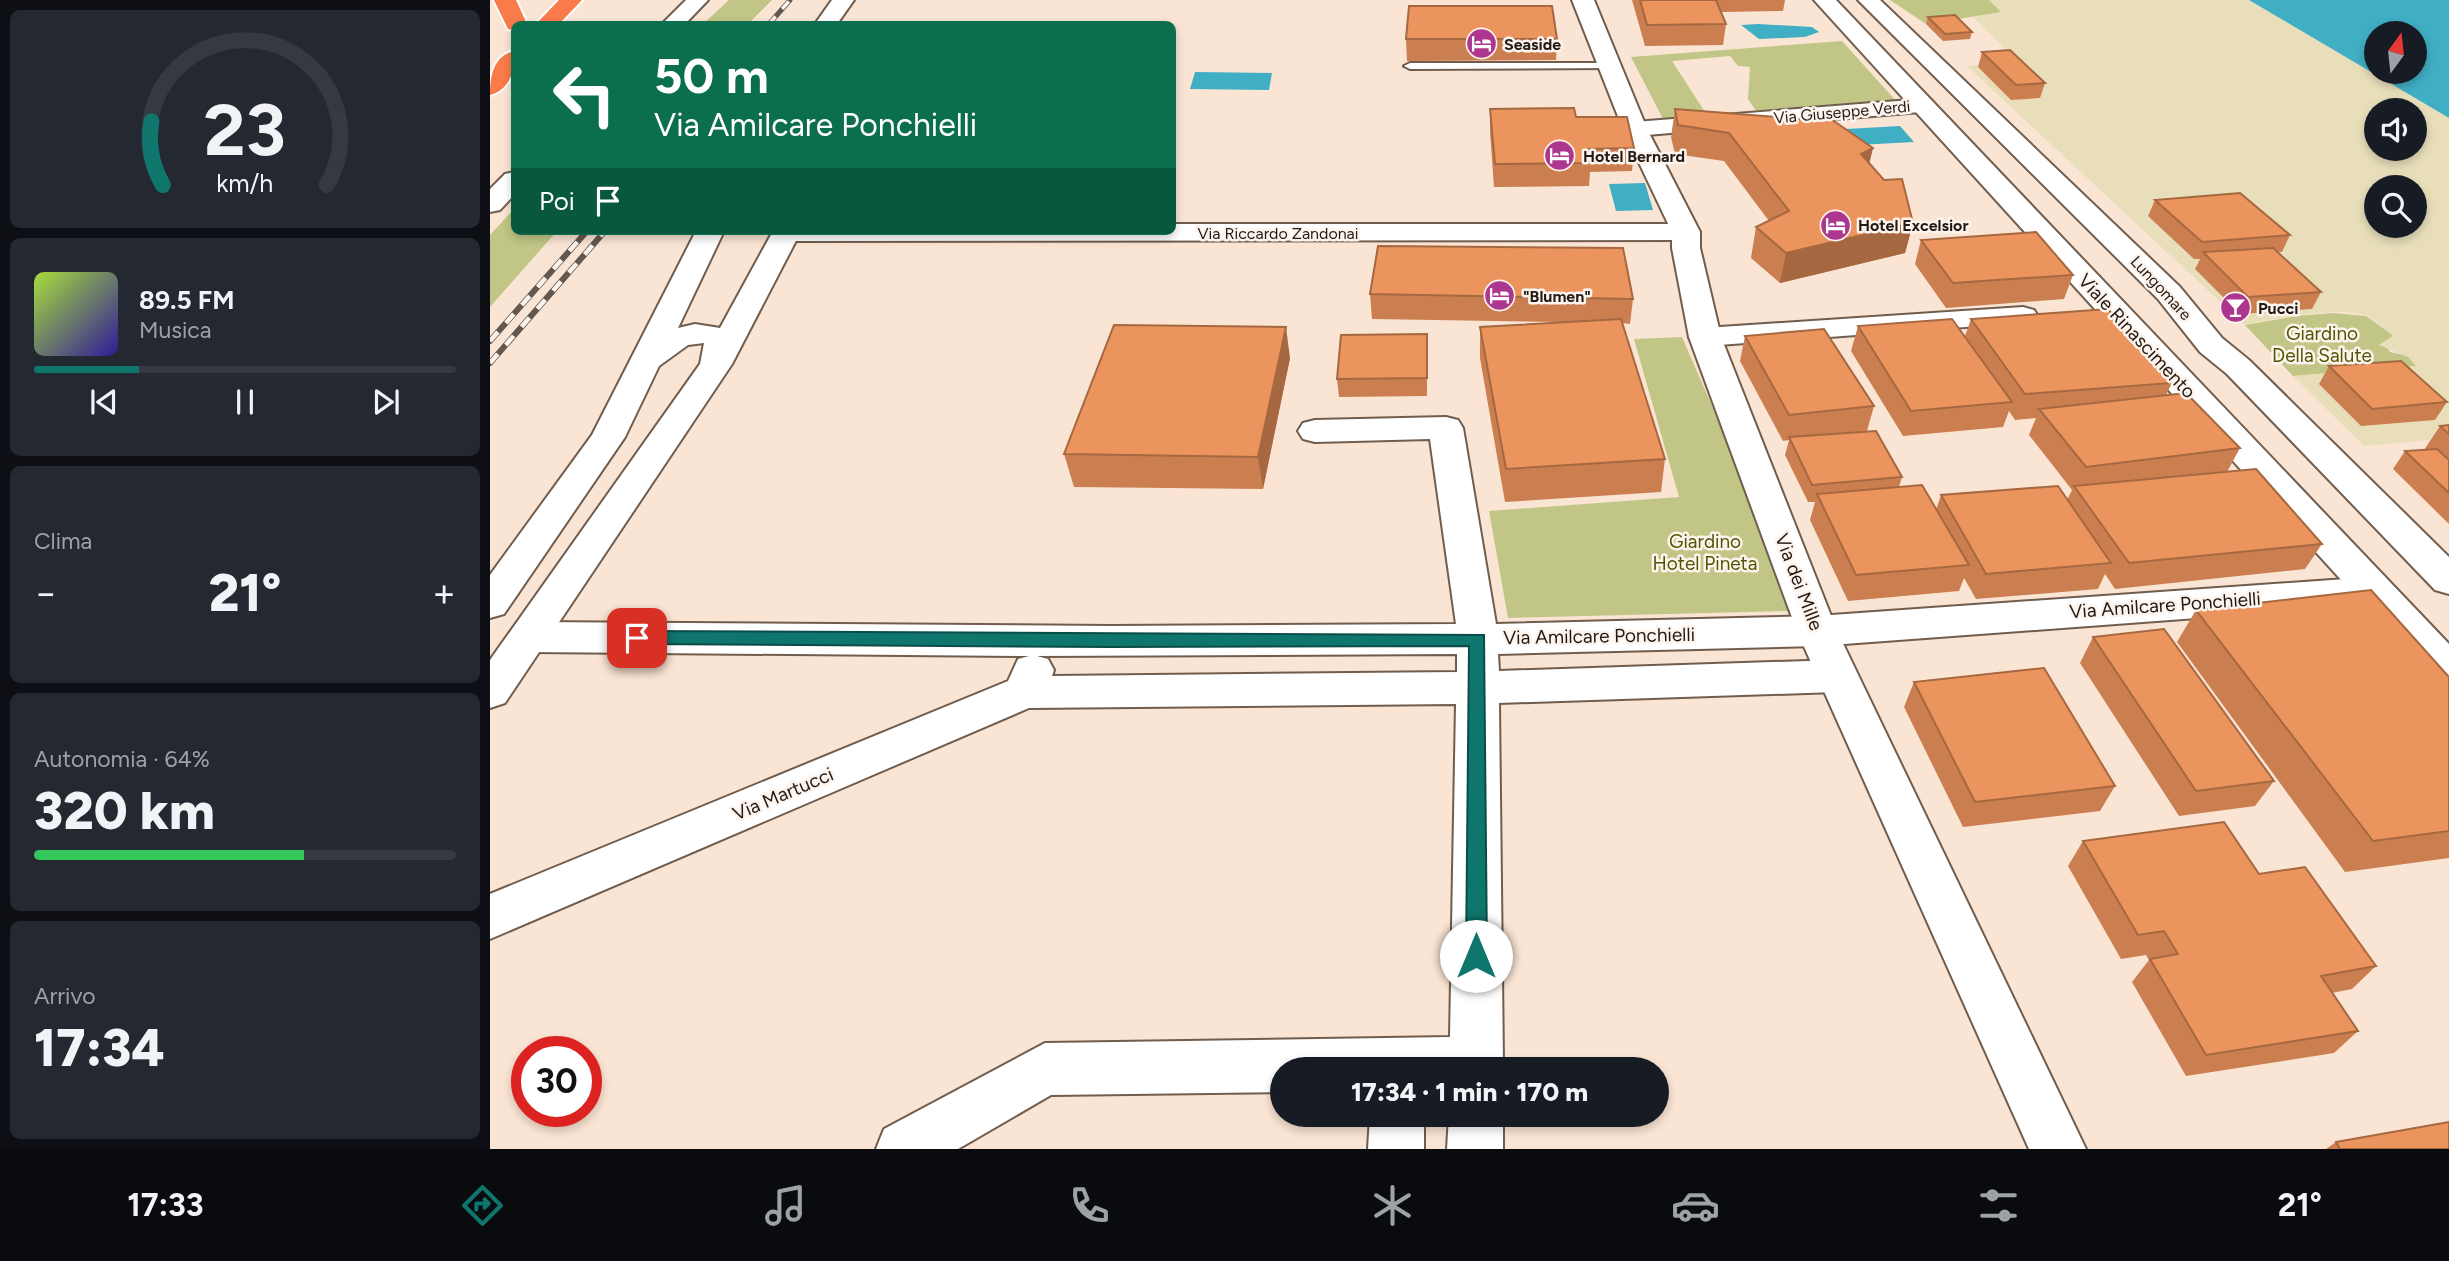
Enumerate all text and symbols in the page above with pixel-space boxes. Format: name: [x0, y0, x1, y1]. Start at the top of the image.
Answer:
north arrow: [2364, 21, 2427, 84]
map controls: [2364, 21, 2427, 238]
hotel icon: Seaside: [1464, 27, 1498, 61]
place label: Seaside: [1504, 35, 1561, 54]
text: 50 m: [654, 46, 769, 105]
icon: left: [539, 49, 630, 140]
text: 23: [204, 86, 286, 173]
street label: Via Giuseppe Verdi: [1773, 97, 1911, 127]
button: sound: [2364, 98, 2427, 161]
text: Via Amilcare Ponchielli: [654, 106, 977, 144]
hotel icon: Hotel Bernard: [1543, 139, 1577, 173]
place label: Hotel Bernard: [1583, 147, 1685, 166]
text: km/h: [216, 168, 274, 198]
button: search: [2364, 175, 2427, 238]
icon: arrive: [589, 182, 627, 220]
text: Poi: [539, 185, 575, 217]
hotel icon: Hotel Excelsior: [1818, 208, 1852, 242]
place label: Hotel Excelsior: [1858, 216, 1968, 235]
street label: Via Riccardo Zandonai: [1198, 224, 1358, 243]
street label: Lungomare: [2127, 252, 2196, 324]
street label: Viale Rinascimento: [2073, 269, 2201, 403]
hotel icon: "Blumen": [1483, 279, 1517, 313]
text: 89.5 FM: [139, 284, 234, 316]
place label: "Blumen": [1523, 287, 1591, 306]
bar icon: Pucci: [2218, 291, 2252, 325]
place label: Pucci: [2258, 299, 2298, 318]
text: Musica: [139, 316, 212, 344]
park label: Giardino Della Salute: [2272, 322, 2372, 367]
icon: previous: [85, 383, 123, 421]
icon: pause: [226, 383, 264, 421]
icon: next: [367, 383, 405, 421]
text: Clima: [34, 527, 92, 555]
park label: Giardino Hotel Pineta: [1653, 530, 1757, 575]
street label: Via dei Mille: [1770, 530, 1828, 634]
text: 21°: [209, 562, 281, 624]
text: −: [34, 570, 58, 616]
text: +: [432, 570, 456, 616]
street label: Via Amilcare Ponchielli: [2068, 587, 2262, 623]
pin: [607, 608, 667, 668]
icon: arrive: [618, 619, 656, 657]
street label: Via Amilcare Ponchielli: [1503, 623, 1695, 649]
text: Autonomia · 64%: [34, 745, 210, 773]
street label: Via Martucci: [729, 763, 837, 825]
text: 320 km: [34, 780, 215, 842]
position arrow: [1439, 919, 1513, 993]
text: Arrivo: [34, 982, 96, 1010]
text: 17:34: [34, 1017, 165, 1079]
speed limit sign: 30: [511, 1036, 602, 1127]
text: 17:34 · 1 min · 170 m: [1351, 1076, 1588, 1108]
icon: directions: [458, 1181, 507, 1230]
icon: music: [761, 1181, 810, 1230]
icon: phone: [1065, 1181, 1114, 1230]
icon: climate: [1368, 1181, 1417, 1230]
icon: car: [1671, 1181, 1720, 1230]
icon: filters: [1974, 1181, 2023, 1230]
text: 17:33: [127, 1186, 204, 1224]
text: 21°: [2278, 1186, 2322, 1224]

